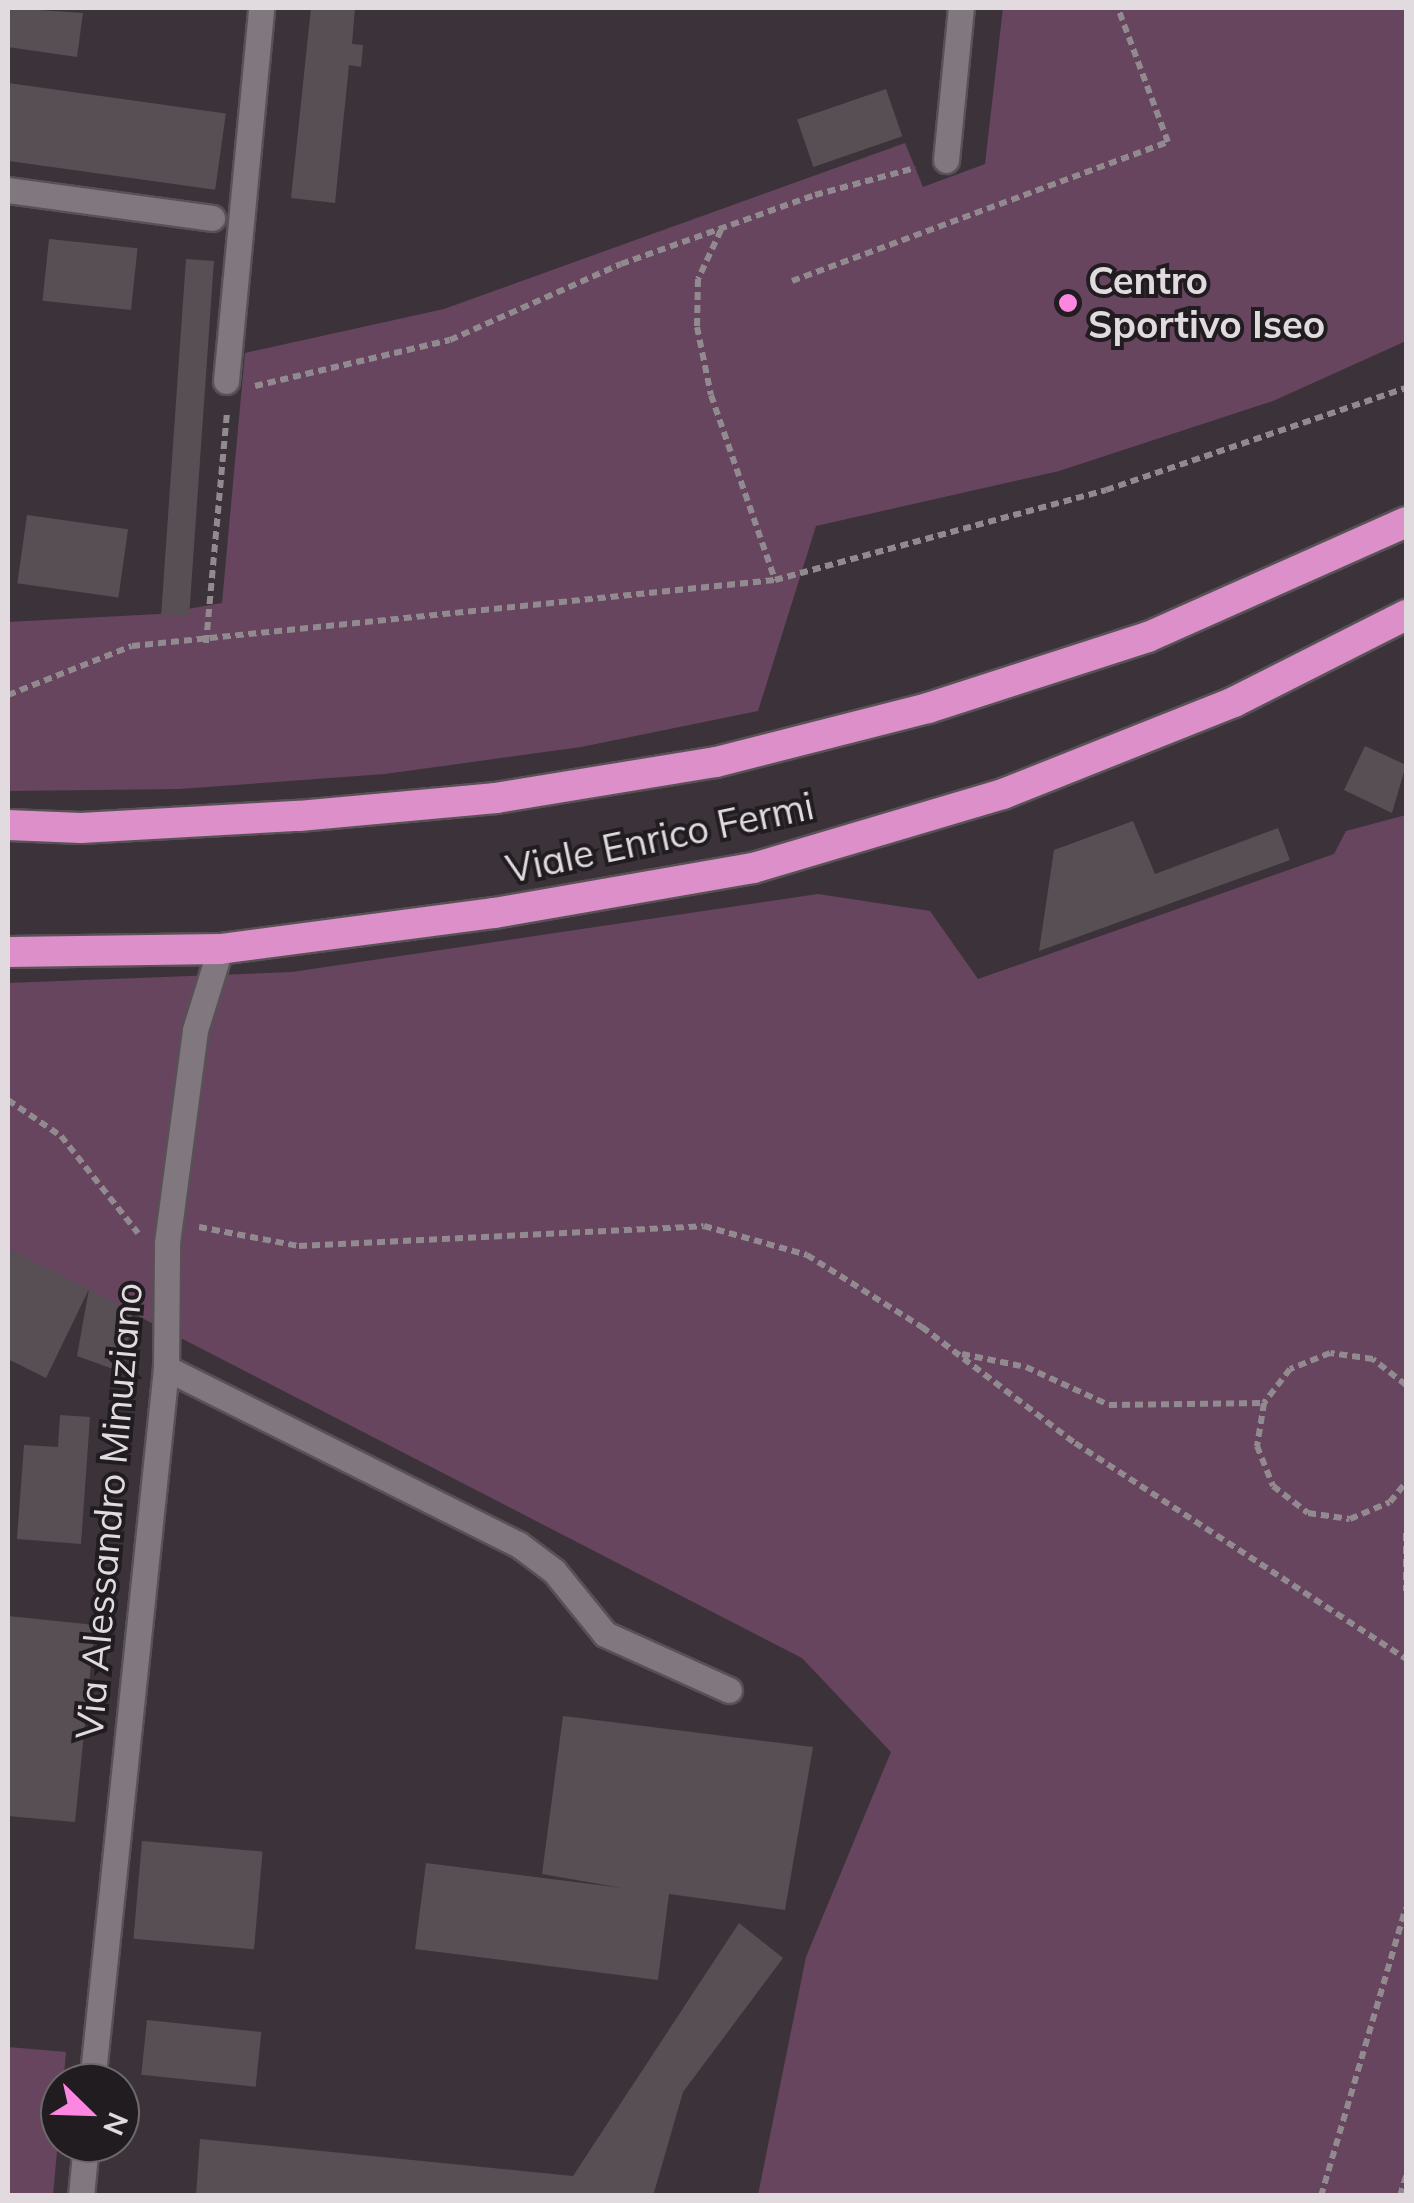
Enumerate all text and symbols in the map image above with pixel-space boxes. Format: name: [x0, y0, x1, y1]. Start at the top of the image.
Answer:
place label: Centro Sportivo Iseo: [1088, 258, 1325, 348]
marker: Centro Sportivo Iseo: [1057, 292, 1079, 314]
street label: Viale Enrico Fermi: [502, 783, 818, 893]
street label: Via Alessandro Minuziano: [66, 1281, 152, 1741]
north arrow: [40, 2063, 140, 2163]
text: N: [96, 2108, 136, 2141]

